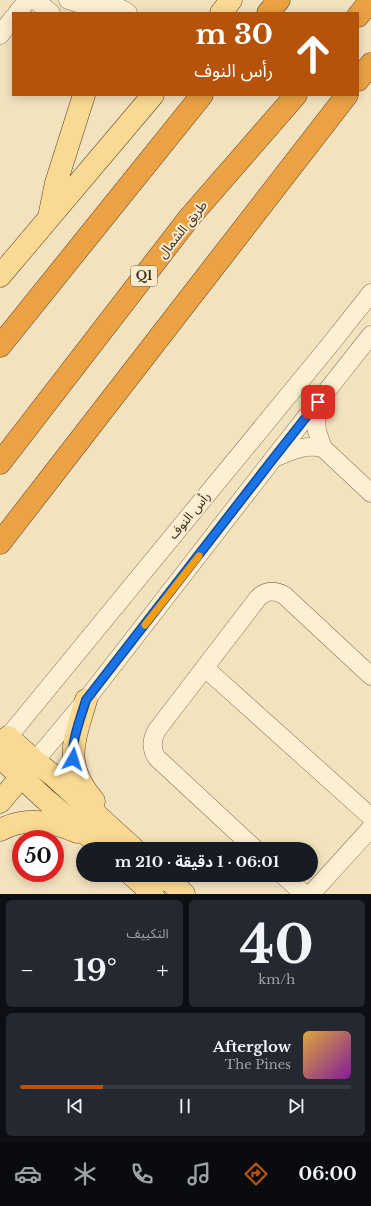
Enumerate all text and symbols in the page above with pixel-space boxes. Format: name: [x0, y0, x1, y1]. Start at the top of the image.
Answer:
text: 30 m: [196, 17, 273, 52]
icon: ahead: [287, 28, 339, 80]
text: رأس النوف: [194, 60, 273, 82]
street label: طريق الشمال: [154, 197, 211, 262]
road number: Q1: [131, 266, 157, 286]
pin: [301, 385, 335, 419]
icon: arrive: [307, 391, 329, 413]
street label: رأس النوف: [165, 488, 214, 543]
position arrow: [52, 738, 94, 780]
speed limit sign: 50: [12, 830, 64, 882]
text: 06:01 · 1 دقيقة · 210 m: [115, 852, 279, 871]
text: 40: [240, 913, 314, 977]
text: التكييف: [127, 925, 169, 942]
text: 19°: [74, 952, 117, 989]
text: −: [20, 957, 34, 984]
text: +: [156, 957, 168, 984]
text: km/h: [258, 971, 295, 988]
text: Afterglow: [213, 1037, 291, 1056]
text: The Pines: [225, 1056, 291, 1073]
icon: previous: [64, 1095, 86, 1117]
icon: pause: [174, 1095, 196, 1117]
icon: next: [285, 1095, 307, 1117]
icon: car: [14, 1160, 42, 1188]
icon: climate: [71, 1160, 99, 1188]
icon: phone: [128, 1160, 156, 1188]
icon: music: [185, 1160, 213, 1188]
icon: directions: [242, 1160, 270, 1188]
text: 06:00: [299, 1163, 357, 1185]

